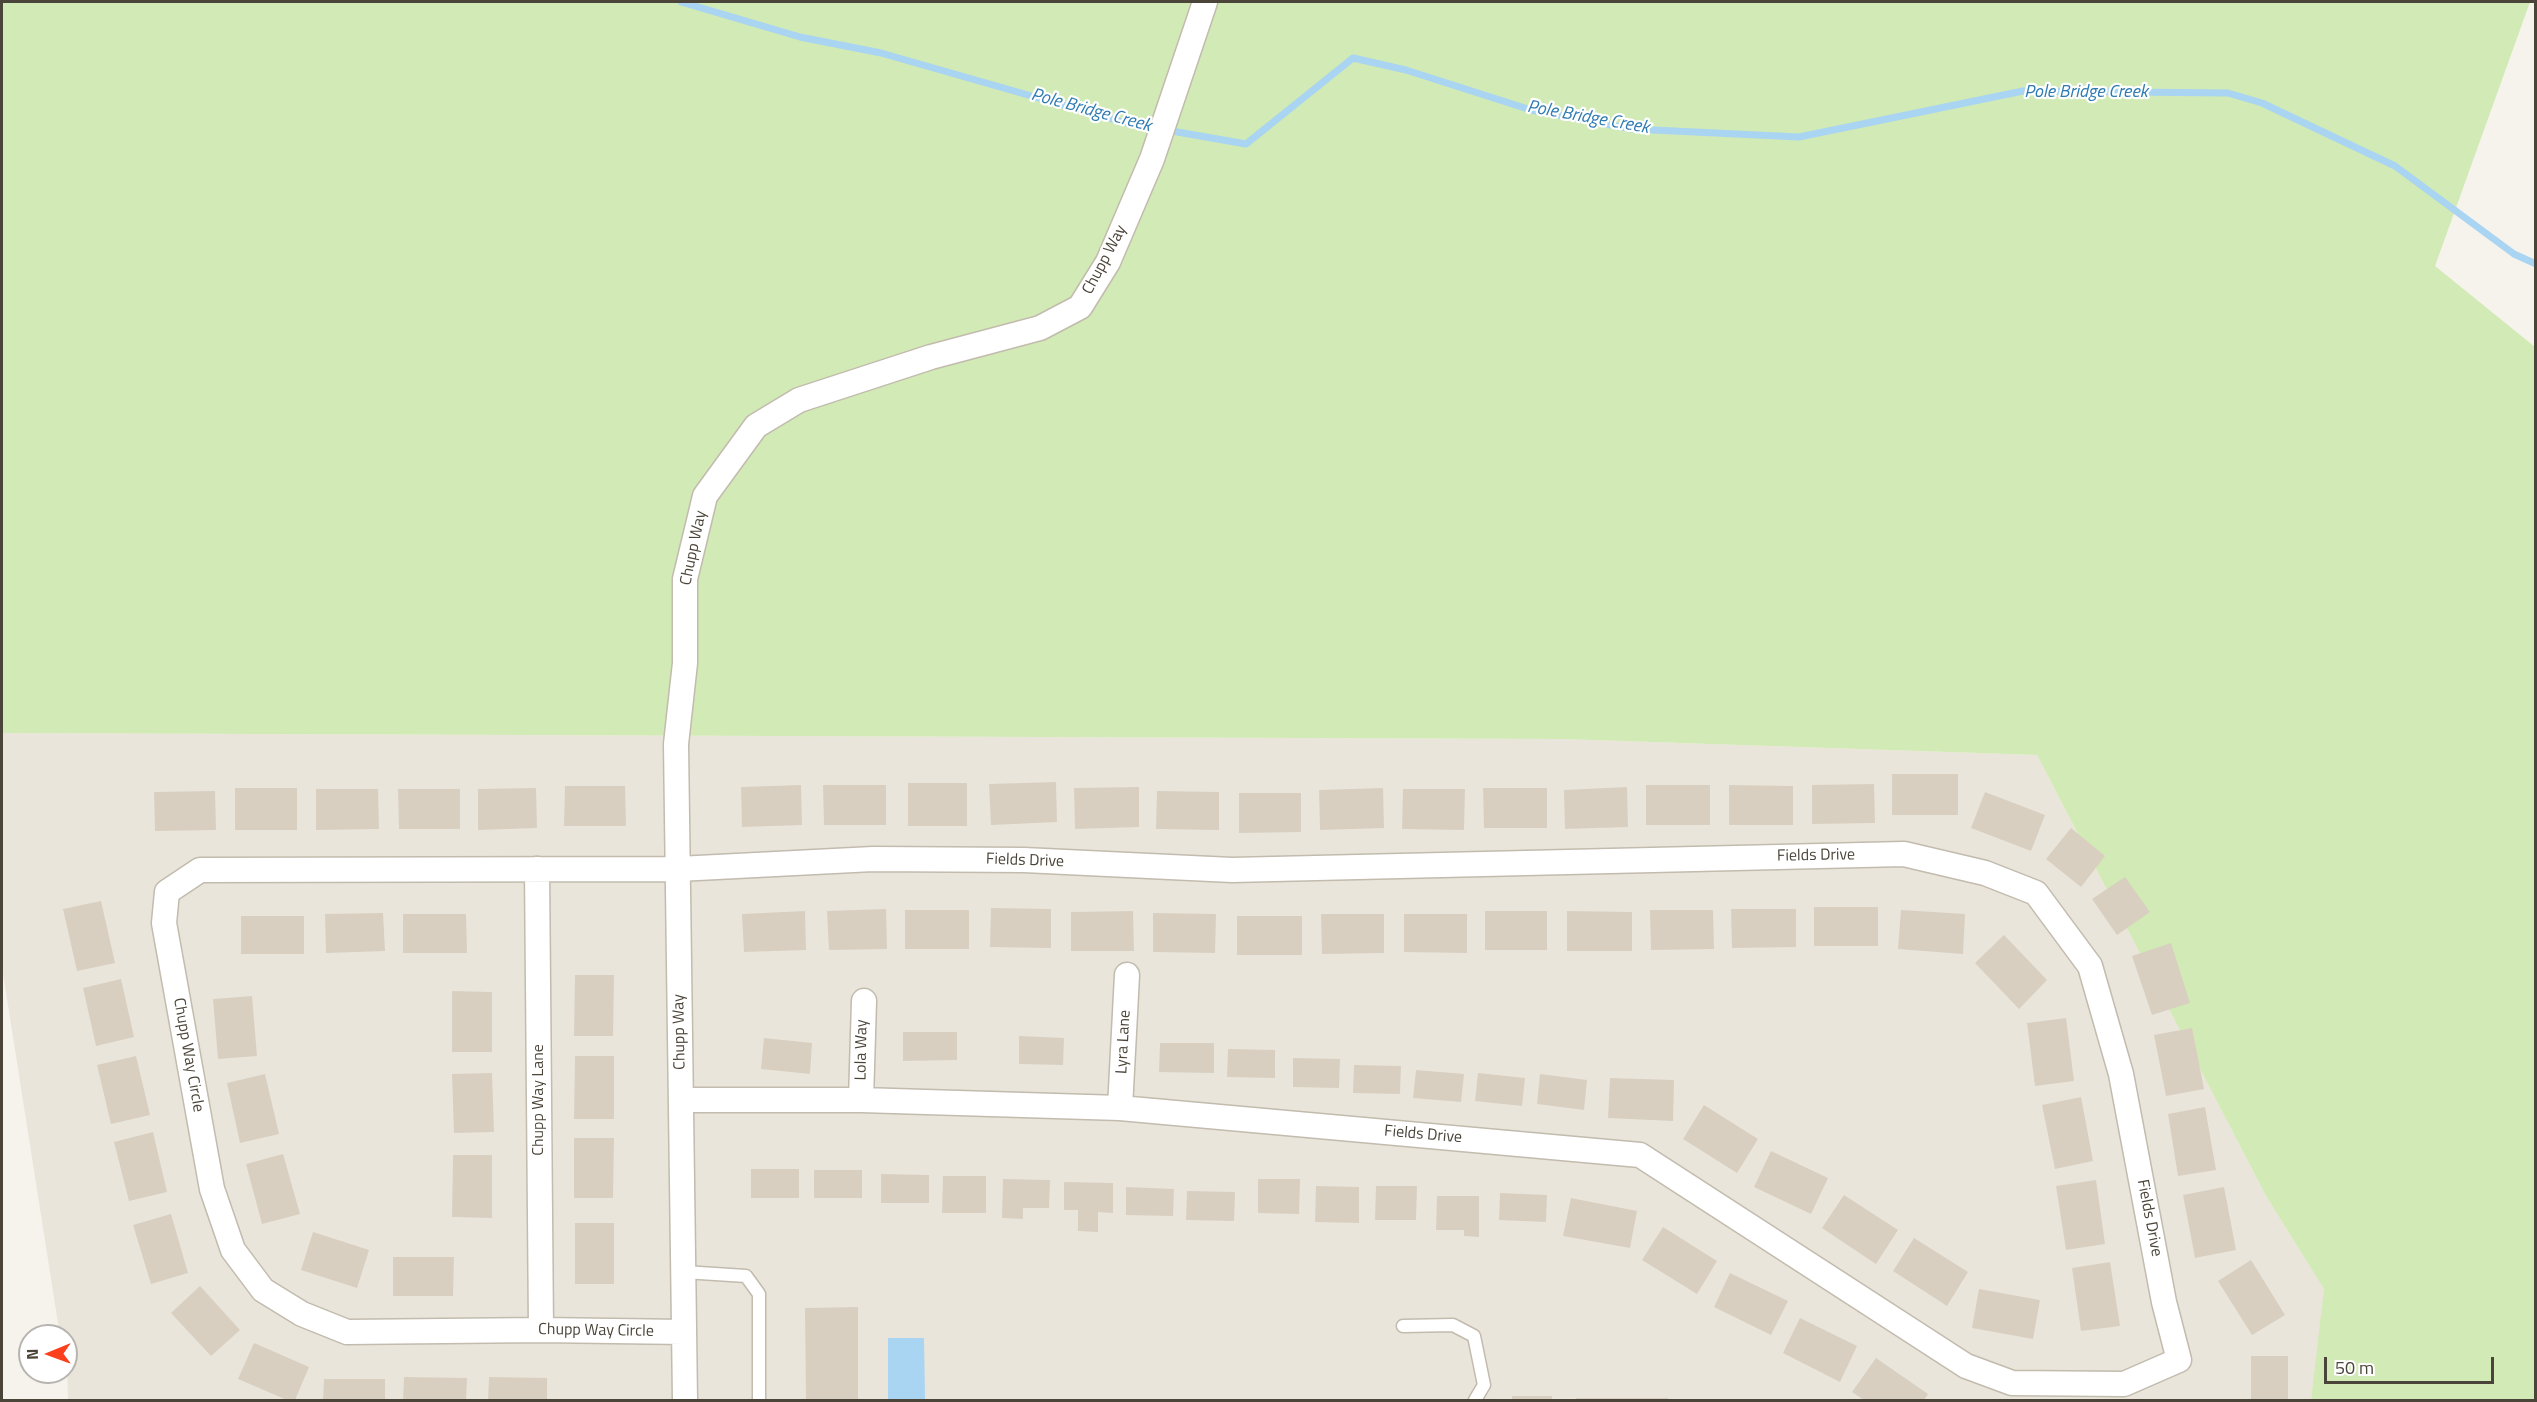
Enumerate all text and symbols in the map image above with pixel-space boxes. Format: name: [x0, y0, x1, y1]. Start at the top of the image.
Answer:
water label: Pole Bridge Creek: [2024, 82, 2148, 104]
water label: Pole Bridge Creek: [1029, 85, 1153, 137]
water label: Pole Bridge Creek: [1525, 97, 1651, 139]
street label: Chupp Way: [1079, 222, 1131, 298]
street label: Chupp Way: [677, 509, 711, 587]
street label: Fields Drive: [1777, 846, 1855, 866]
street label: Fields Drive: [986, 850, 1064, 872]
street label: Chupp Way: [670, 994, 690, 1070]
street label: Chupp Way Circle: [169, 996, 207, 1114]
street label: Lyra Lane: [1113, 1010, 1135, 1074]
street label: Lola Way: [852, 1019, 872, 1081]
street label: Chupp Way Lane: [529, 1044, 549, 1156]
street label: Fields Drive: [1383, 1122, 1463, 1148]
street label: Fields Drive: [2132, 1178, 2166, 1258]
street label: Chupp Way Circle: [538, 1320, 654, 1342]
north arrow: [18, 1324, 78, 1384]
scale bar: [2327, 1345, 2496, 1383]
text: N: [20, 1349, 44, 1360]
text: 50 m: [2335, 1354, 2374, 1381]

